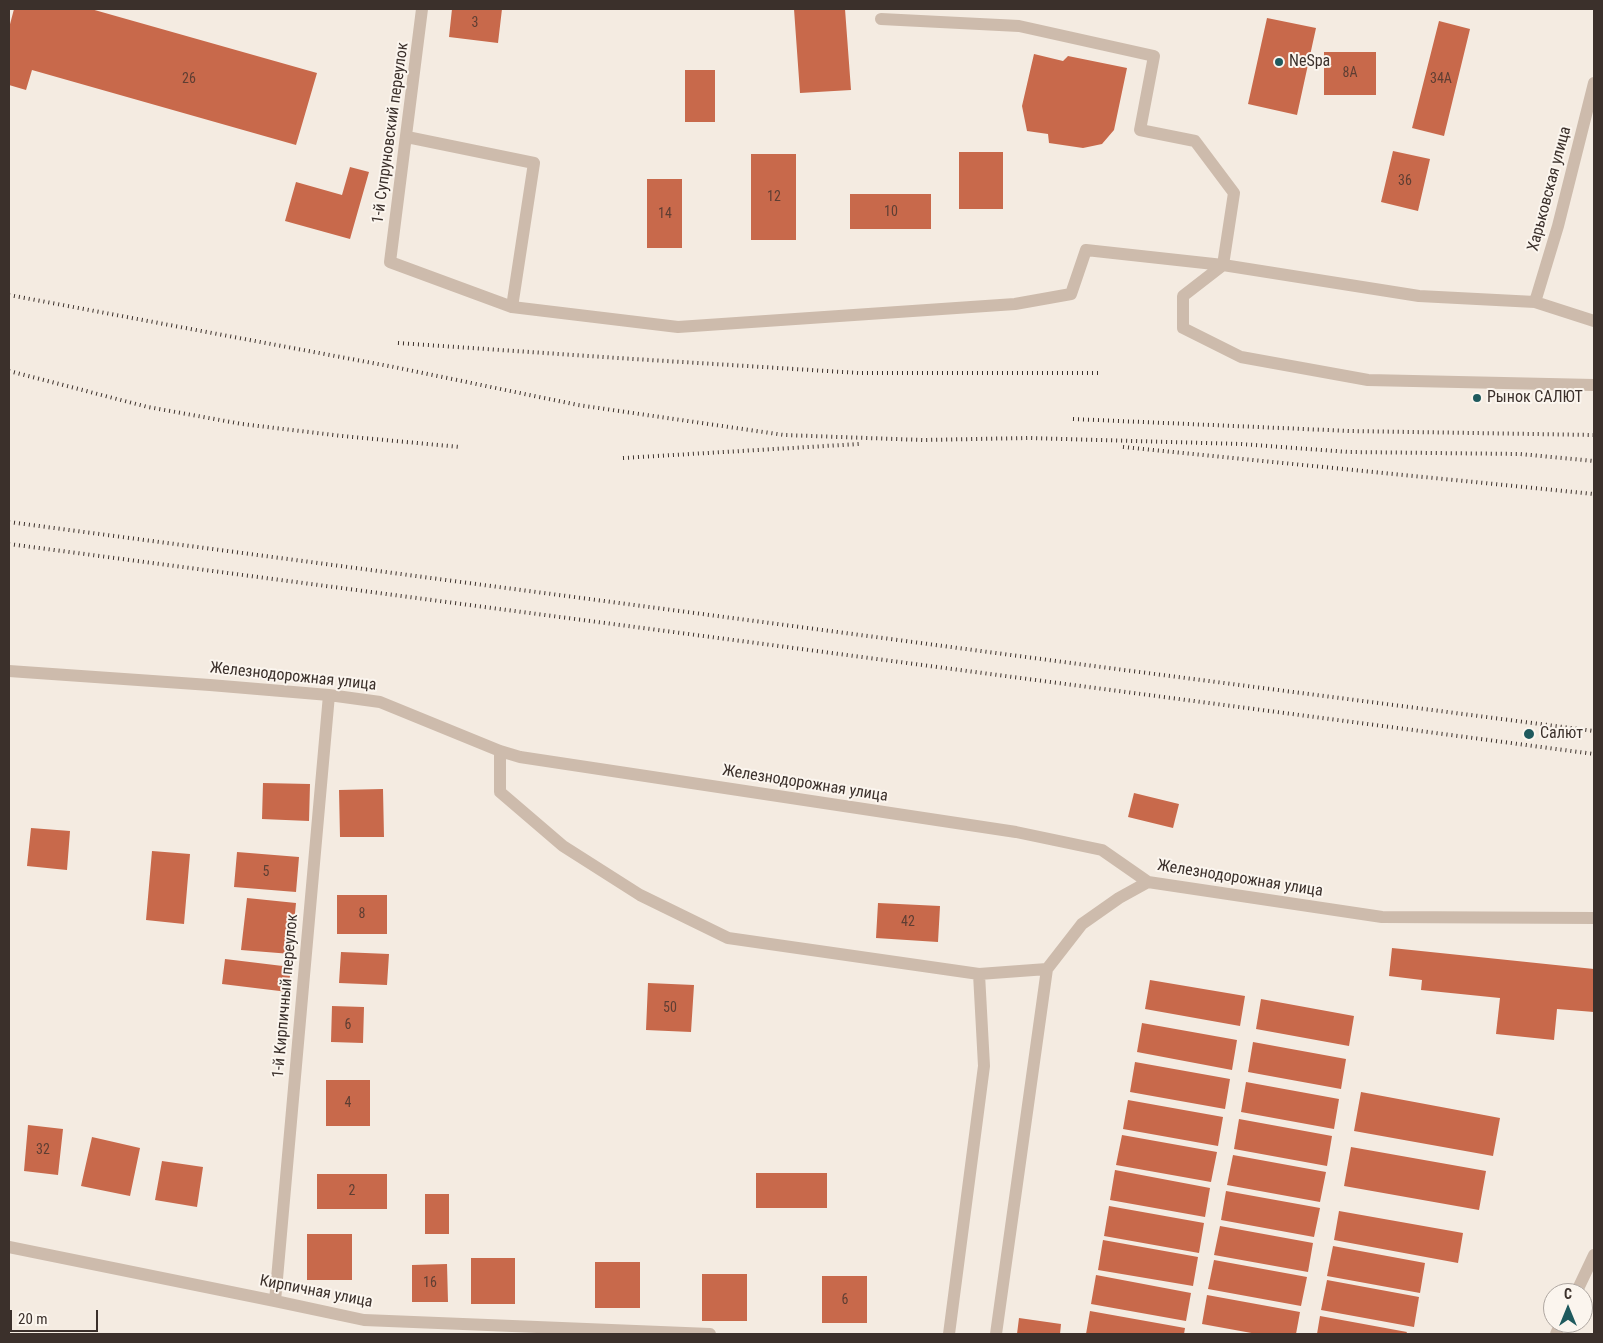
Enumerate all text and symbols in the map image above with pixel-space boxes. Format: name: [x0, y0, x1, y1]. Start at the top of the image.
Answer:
house number: 3: [472, 15, 478, 31]
street label: 1-й Супруновский переулок: [369, 41, 413, 225]
place label: NeSpa: [1289, 52, 1330, 72]
marker: NeSpa: [1273, 56, 1285, 68]
house number: 8А: [1343, 65, 1357, 81]
house number: 26: [182, 71, 196, 87]
house number: 34А: [1430, 71, 1452, 87]
street label: Харьковская улица: [1524, 124, 1576, 254]
house number: 36: [1398, 173, 1412, 189]
house number: 12: [767, 189, 781, 205]
house number: 10: [884, 204, 898, 220]
house number: 14: [658, 206, 672, 222]
place label: Рынок САЛЮТ: [1487, 388, 1583, 408]
marker: Рынок САЛЮТ: [1471, 392, 1483, 404]
street label: Железнодорожная улица: [209, 659, 377, 695]
place label: Салют: [1540, 724, 1583, 744]
marker: Салют: [1522, 727, 1536, 741]
street label: Железнодорожная улица: [721, 761, 889, 807]
street label: Железнодорожная улица: [1156, 856, 1324, 902]
house number: 5: [263, 864, 269, 880]
house number: 8: [359, 906, 365, 922]
street label: 1-й Кирпичный переулок: [269, 913, 303, 1079]
house number: 42: [901, 914, 915, 930]
house number: 50: [663, 1000, 677, 1016]
house number: 6: [345, 1017, 351, 1033]
house number: 4: [345, 1095, 351, 1111]
house number: 32: [36, 1142, 50, 1158]
house number: 2: [349, 1183, 355, 1199]
street label: Кирпичная улица: [258, 1272, 374, 1312]
house number: 16: [423, 1275, 437, 1291]
north arrow: [1543, 1283, 1593, 1333]
text: С: [1564, 1286, 1572, 1302]
house number: 6: [842, 1292, 848, 1308]
scale bar: [12, 1300, 100, 1332]
text: 20 m: [18, 1310, 48, 1328]

